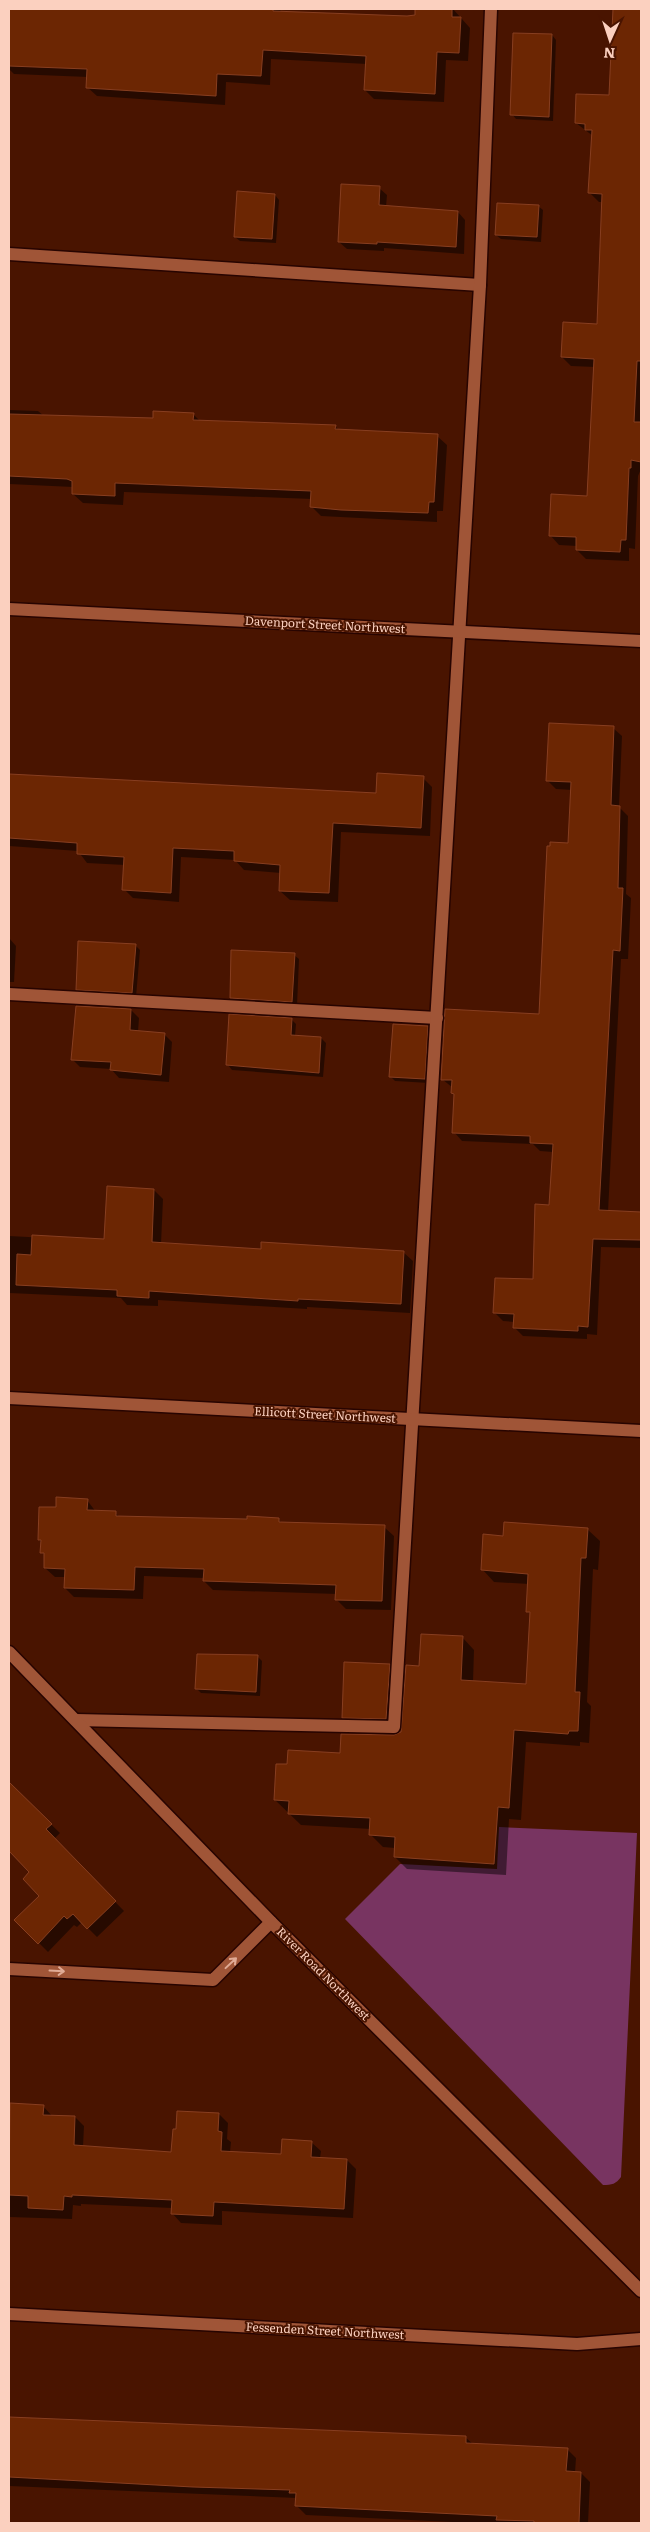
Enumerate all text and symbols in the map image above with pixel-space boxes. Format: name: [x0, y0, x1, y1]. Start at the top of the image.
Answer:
north arrow: [585, 15, 635, 65]
text: N: [603, 44, 616, 64]
street label: Davenport Street Northwest: [244, 611, 406, 637]
street label: Ellicott Street Northwest: [254, 1401, 397, 1427]
street label: River Road Northwest: [273, 1923, 375, 2024]
one-way arrow: [224, 1957, 237, 1969]
one-way arrow: [49, 1967, 65, 1976]
street label: Fessenden Street Northwest: [245, 2317, 405, 2343]

